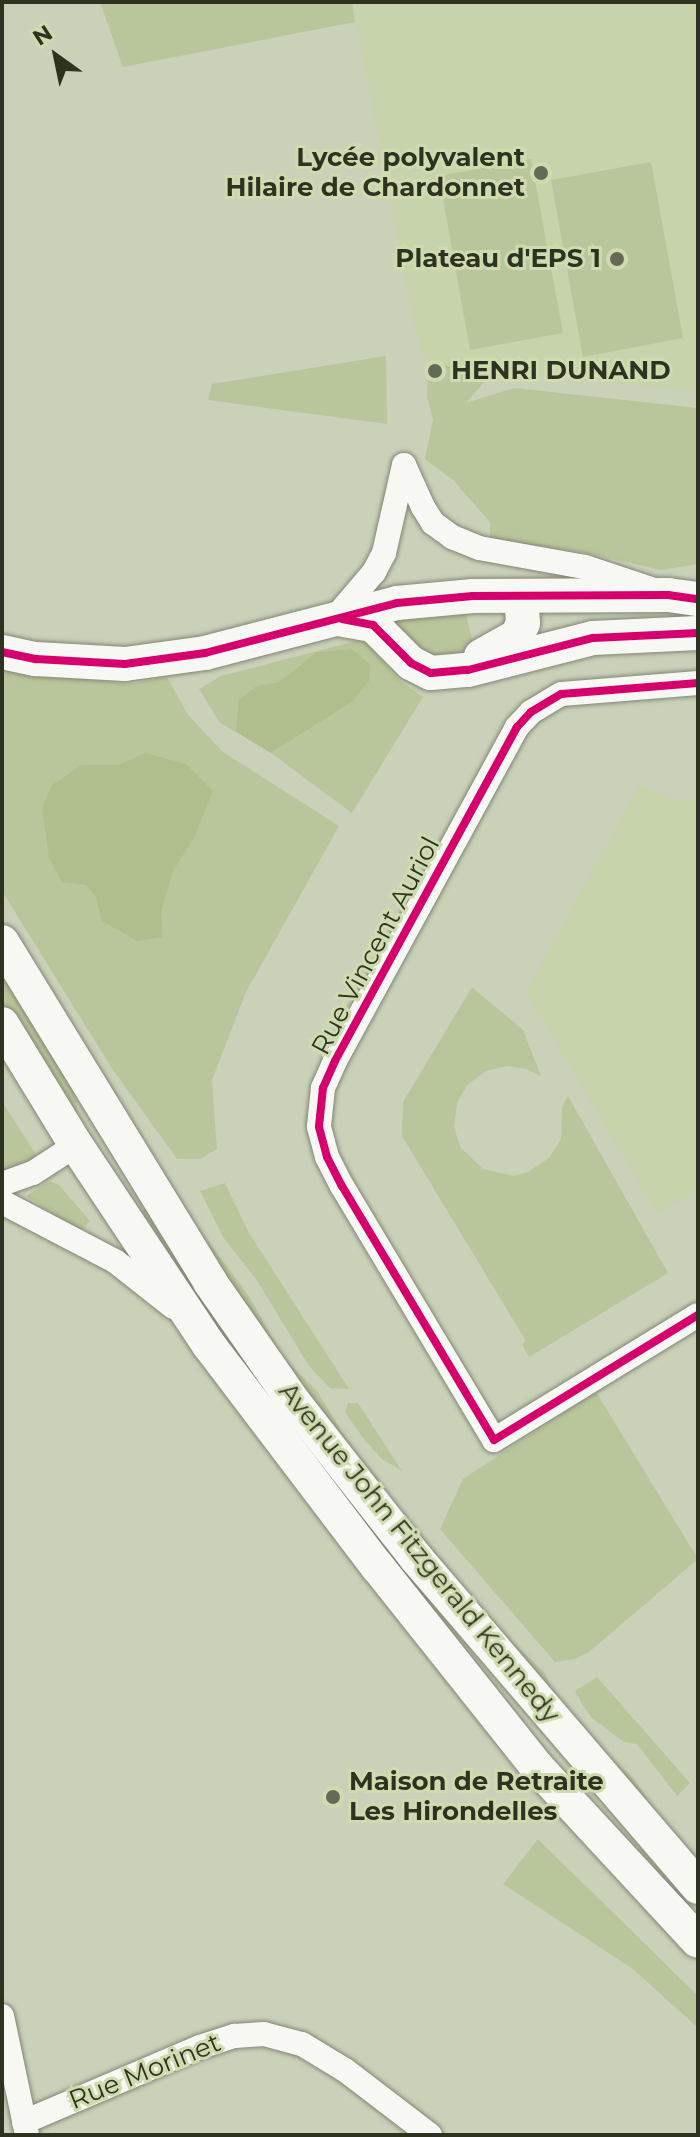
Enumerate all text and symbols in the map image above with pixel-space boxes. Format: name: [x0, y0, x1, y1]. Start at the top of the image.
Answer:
north arrow: [16, 16, 96, 96]
text: N: [28, 19, 57, 52]
place label: Lycée polyvalent Hilaire de Chardonnet: [225, 142, 525, 204]
marker: Lycée polyvalent Hilaire de Chardonnet: [532, 164, 550, 182]
place label: Plateau d'EPS 1: [395, 243, 601, 275]
marker: Plateau d'EPS 1: [608, 250, 626, 268]
place label: HENRI DUNAND: [451, 355, 671, 387]
marker: HENRI DUNAND: [426, 362, 444, 380]
street label: Rue Vincent Auriol: [305, 832, 447, 1060]
street label: Avenue John Fitzgerald Kennedy: [272, 1377, 566, 1729]
place label: Maison de Retraite Les Hirondelles: [349, 1766, 604, 1828]
marker: Maison de Retraite Les Hirondelles: [324, 1788, 342, 1806]
street label: Rue Morinet: [65, 2027, 225, 2117]

